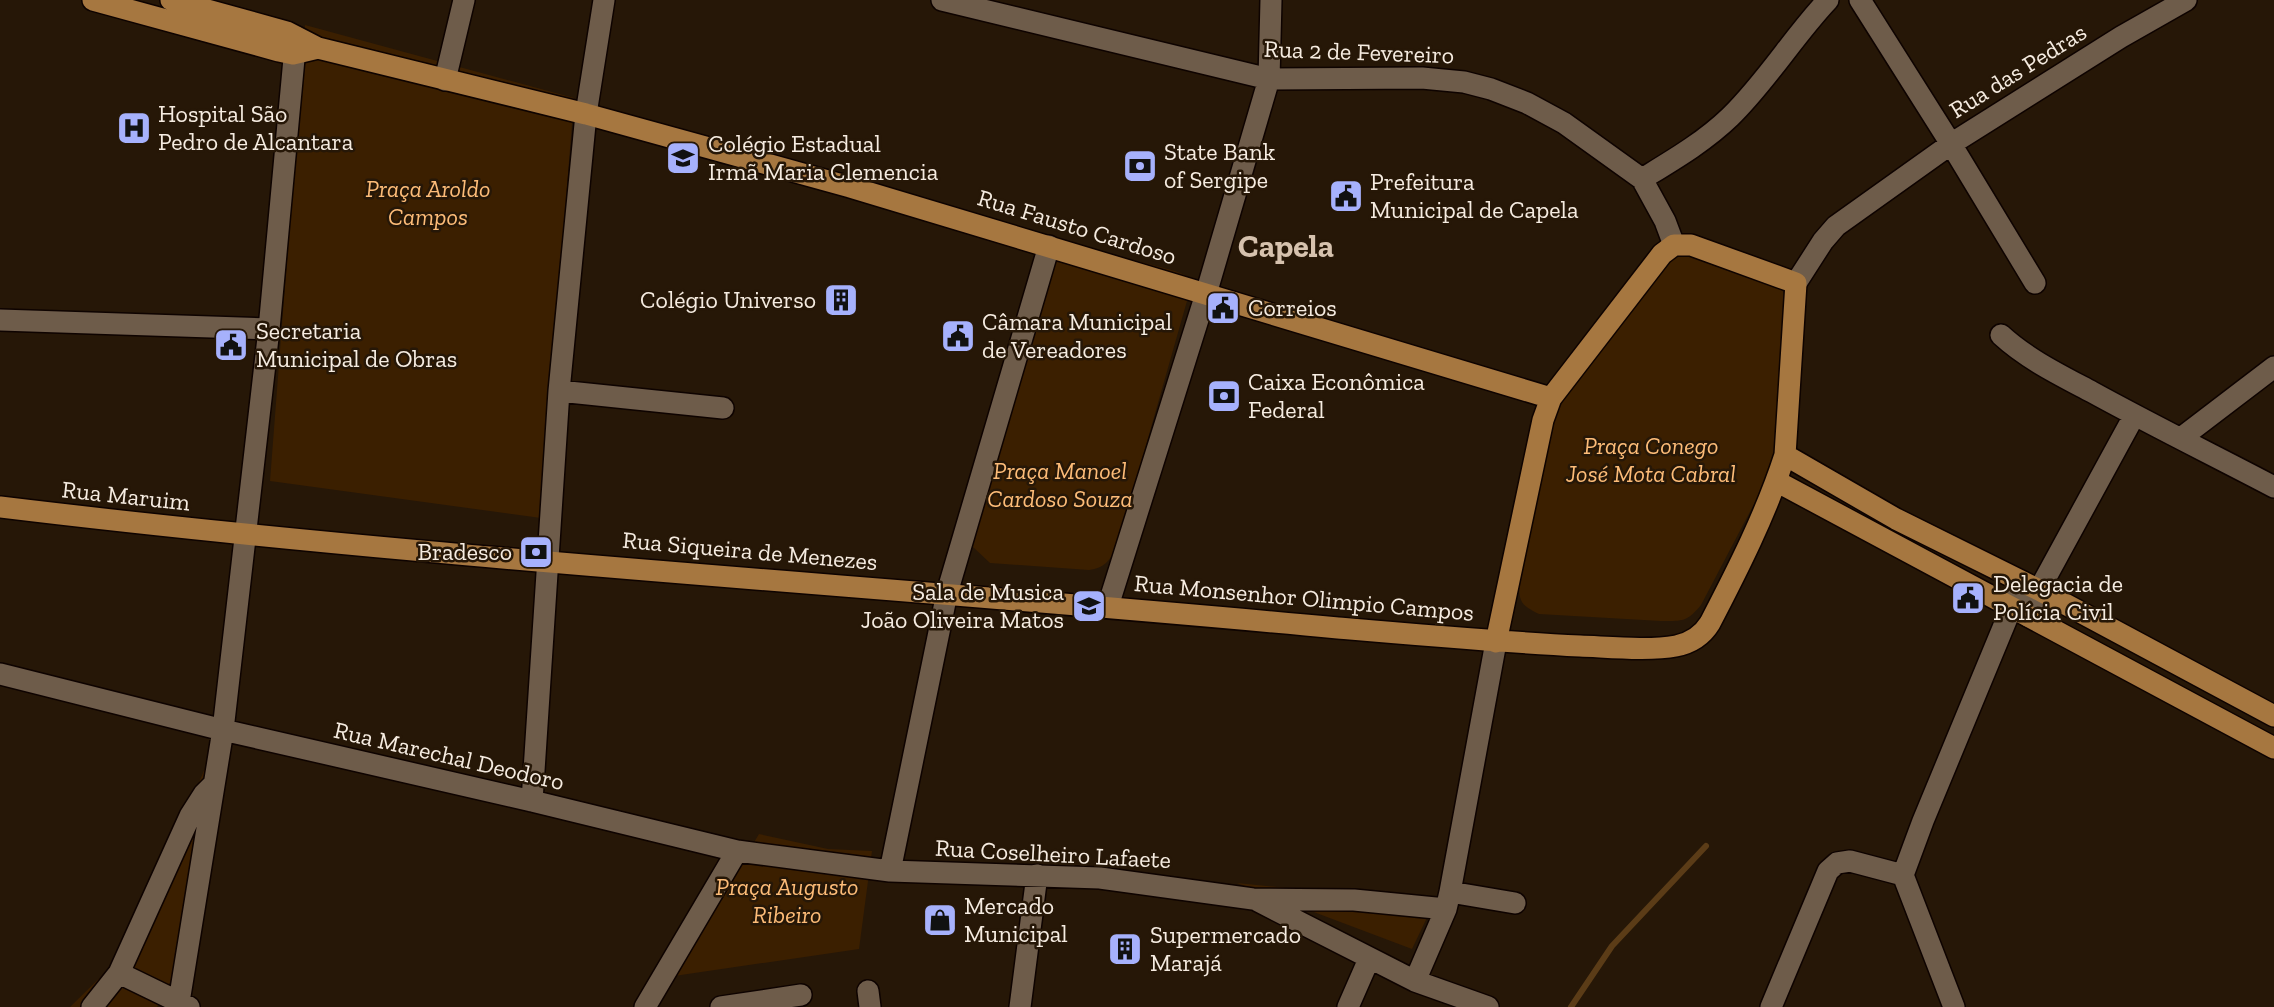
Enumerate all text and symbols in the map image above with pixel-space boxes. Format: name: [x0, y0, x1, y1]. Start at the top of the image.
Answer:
street label: Rua das Pedras: [1944, 17, 2092, 124]
street label: Rua 2 de Fevereiro: [1263, 34, 1455, 69]
place label: Hospital São Pedro de Alcantara: [158, 99, 354, 156]
hospital icon: Hospital São Pedro de Alcantara: [115, 109, 153, 147]
place label: Colégio Estadual Irmã Maria Clemencia: [708, 129, 939, 186]
place label: State Bank of Sergipe: [1164, 137, 1276, 194]
school or university icon: Colégio Estadual Irmã Maria Clemencia: [664, 139, 702, 177]
bank icon: State Bank of Sergipe: [1121, 147, 1159, 185]
place label: Prefeitura Municipal de Capela: [1370, 167, 1579, 224]
park label: Praça Aroldo Campos: [365, 174, 491, 231]
public building icon: Prefeitura Municipal de Capela: [1327, 177, 1365, 215]
street label: Rua Fausto Cardoso: [974, 183, 1180, 271]
district label: Capela: [1238, 227, 1334, 265]
building icon: Colégio Universo: [822, 281, 860, 319]
place label: Colégio Universo: [640, 285, 816, 314]
public building icon: Correios: [1204, 289, 1242, 327]
place label: Correios: [1248, 293, 1337, 322]
place label: Câmara Municipal de Vereadores: [982, 307, 1172, 364]
place label: Secretaria Municipal de Obras: [256, 316, 457, 373]
public building icon: Câmara Municipal de Vereadores: [939, 317, 977, 355]
public building icon: Secretaria Municipal de Obras: [212, 326, 250, 364]
place label: Caixa Econômica Federal: [1248, 367, 1425, 424]
bank icon: Caixa Econômica Federal: [1205, 377, 1243, 415]
park label: Praça Conego José Mota Cabral: [1565, 431, 1736, 488]
park label: Praça Manoel Cardoso Souza: [987, 456, 1133, 513]
street label: Rua Maruim: [60, 474, 192, 517]
street label: Rua Siqueira de Menezes: [621, 525, 879, 576]
bank icon: Bradesco: [517, 533, 555, 571]
place label: Bradesco: [417, 537, 512, 566]
street label: Rua Monsenhor Olimpio Campos: [1133, 568, 1475, 627]
place label: Delegacia de Polícia Civil: [1993, 569, 2123, 626]
place label: Sala de Musica João Oliveira Matos: [861, 577, 1064, 634]
public building icon: Delegacia de Polícia Civil: [1949, 579, 1987, 617]
school or university icon: Sala de Musica João Oliveira Matos: [1070, 587, 1108, 625]
street label: Rua Marechal Deodoro: [331, 715, 567, 796]
street label: Rua Coselheiro Lafaete: [934, 833, 1172, 874]
park label: Praça Augusto Ribeiro: [715, 872, 859, 929]
place label: Mercado Municipal: [964, 891, 1068, 948]
shop icon: Mercado Municipal: [921, 901, 959, 939]
place label: Supermercado Marajá: [1150, 920, 1301, 977]
building icon: Supermercado Marajá: [1106, 930, 1144, 968]

